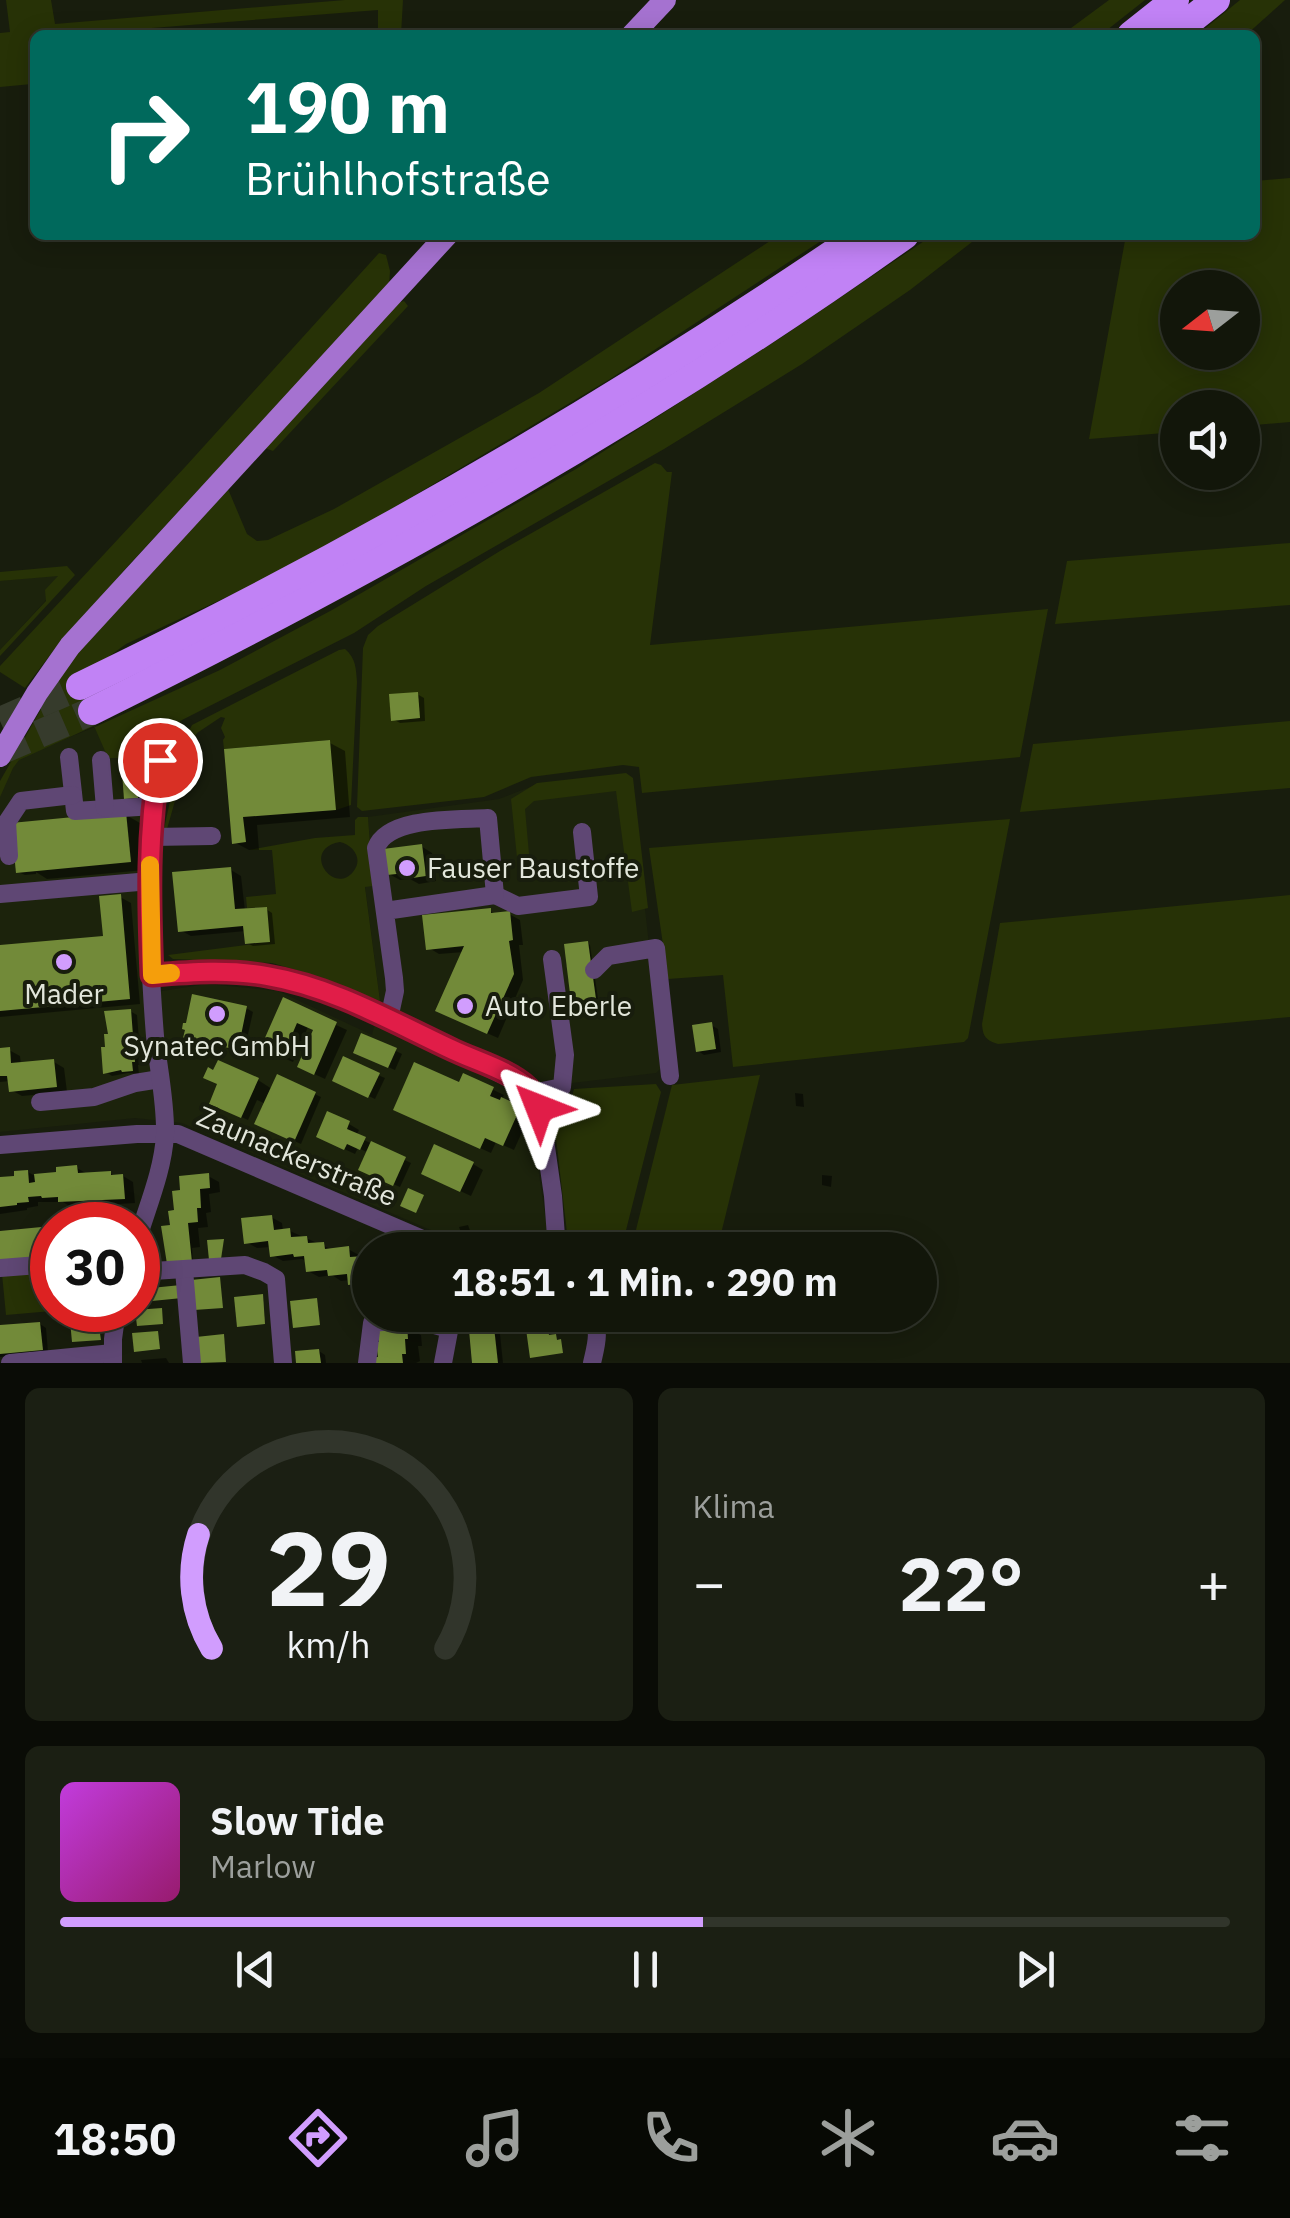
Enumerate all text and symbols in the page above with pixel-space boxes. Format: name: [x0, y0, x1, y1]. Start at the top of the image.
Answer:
text: 190 m: [245, 61, 450, 152]
icon: right: [80, 70, 210, 200]
text: Brühlhofstraße: [245, 149, 551, 207]
north arrow: [1160, 270, 1260, 370]
map controls: [1160, 270, 1260, 490]
button: sound: [1160, 390, 1260, 490]
pin: [118, 718, 203, 803]
icon: arrive: [133, 733, 188, 788]
place label: Fauser Baustoffe: [427, 849, 640, 886]
marker: Fauser Baustoffe: [396, 857, 418, 879]
marker: Mader: [53, 951, 75, 973]
place label: Mader: [24, 975, 104, 1012]
place label: Auto Eberle: [485, 987, 632, 1024]
marker: Auto Eberle: [454, 995, 476, 1017]
marker: Synatec GmbH: [206, 1003, 228, 1025]
place label: Synatec GmbH: [124, 1027, 310, 1064]
position arrow: [487, 1056, 591, 1160]
street label: Zaunackerstraße: [192, 1097, 403, 1214]
speed limit sign: 30: [30, 1202, 160, 1332]
text: 18:51 · 1 Min. · 290 m: [451, 1257, 838, 1306]
text: Klima: [693, 1485, 775, 1527]
text: 29: [266, 1499, 391, 1635]
text: 22°: [899, 1534, 1024, 1632]
text: −: [693, 1547, 726, 1618]
text: +: [1197, 1547, 1230, 1618]
text: km/h: [287, 1621, 371, 1668]
text: Slow Tide: [210, 1796, 385, 1845]
text: Marlow: [210, 1845, 316, 1887]
icon: previous: [228, 1942, 283, 1997]
icon: pause: [618, 1942, 673, 1997]
icon: next: [1008, 1942, 1063, 1997]
icon: directions: [283, 2103, 353, 2173]
icon: music: [460, 2103, 530, 2173]
icon: phone: [636, 2103, 706, 2173]
icon: climate: [813, 2103, 883, 2173]
icon: car: [990, 2103, 1060, 2173]
icon: filters: [1167, 2103, 1237, 2173]
text: 18:50: [53, 2109, 176, 2167]

